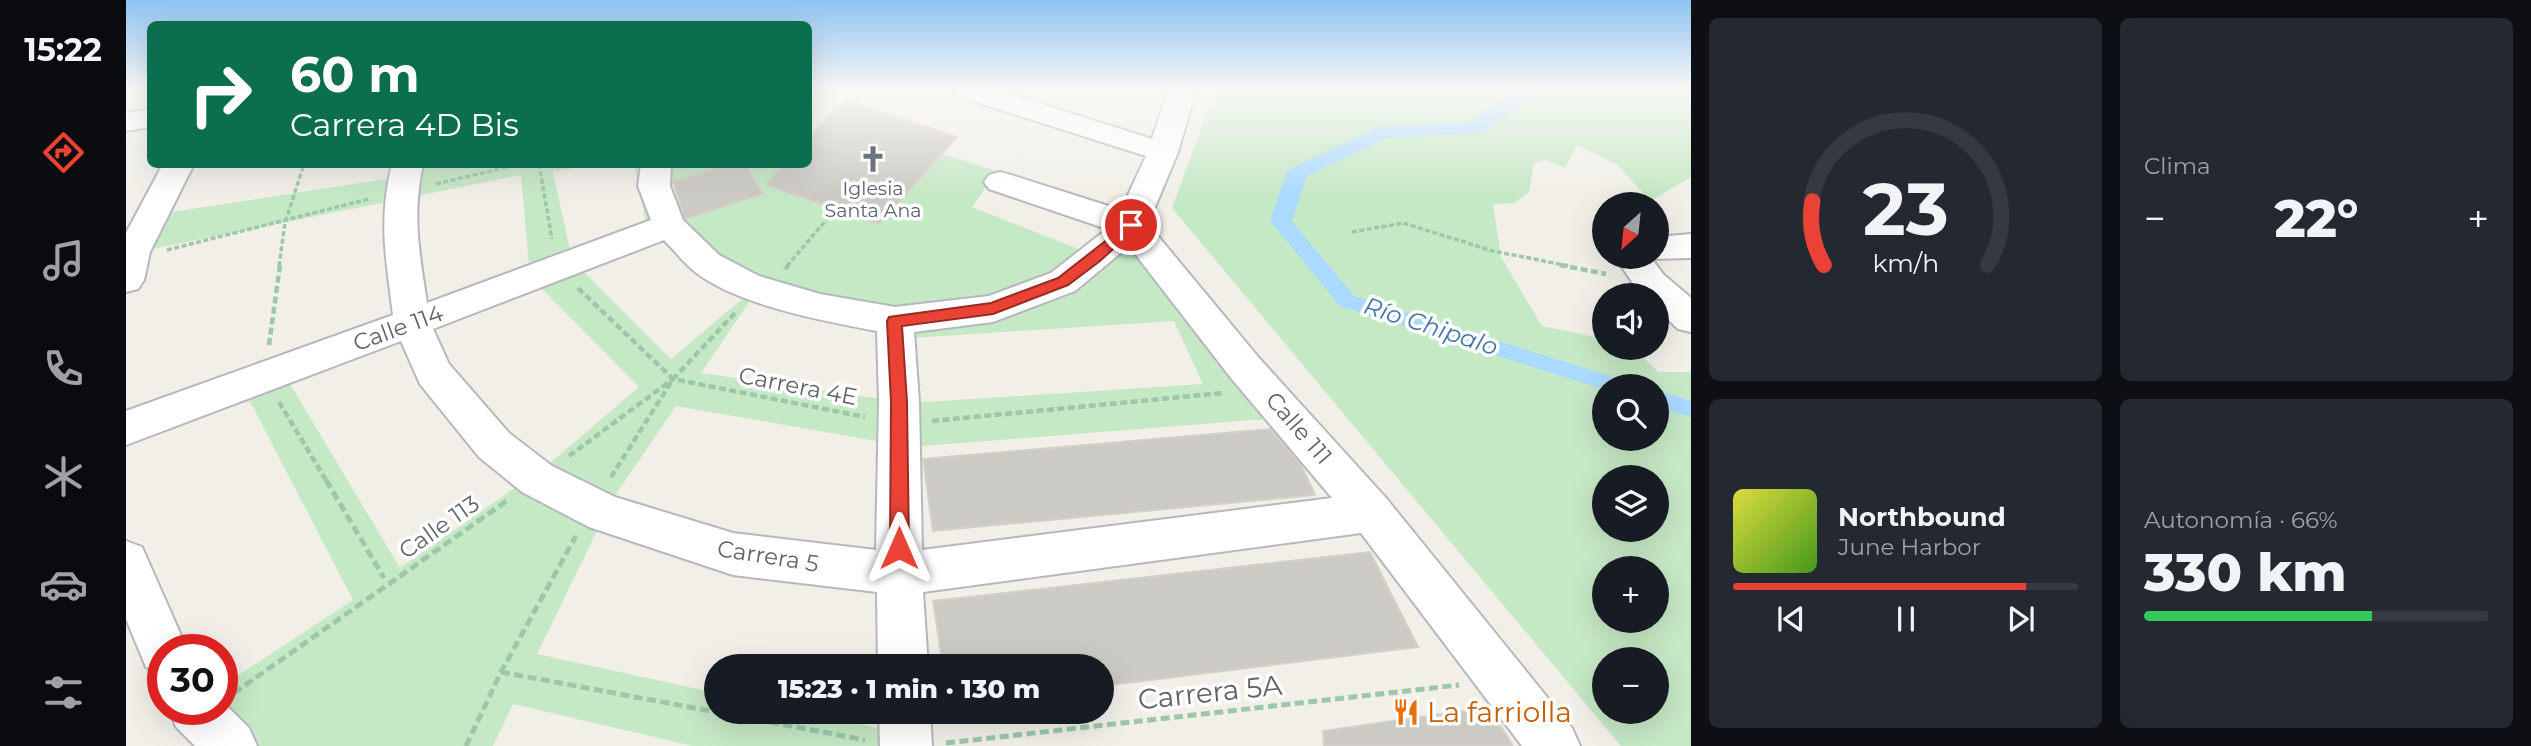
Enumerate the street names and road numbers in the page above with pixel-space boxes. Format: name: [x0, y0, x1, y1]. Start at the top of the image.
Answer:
street label: Calle 114: [349, 299, 447, 357]
street label: Carrera 4E: [736, 361, 860, 411]
street label: Calle 111: [1260, 386, 1338, 470]
street label: Calle 113: [393, 489, 485, 565]
street label: Carrera 5: [715, 534, 821, 578]
street label: Carrera 5A: [1136, 667, 1285, 716]

